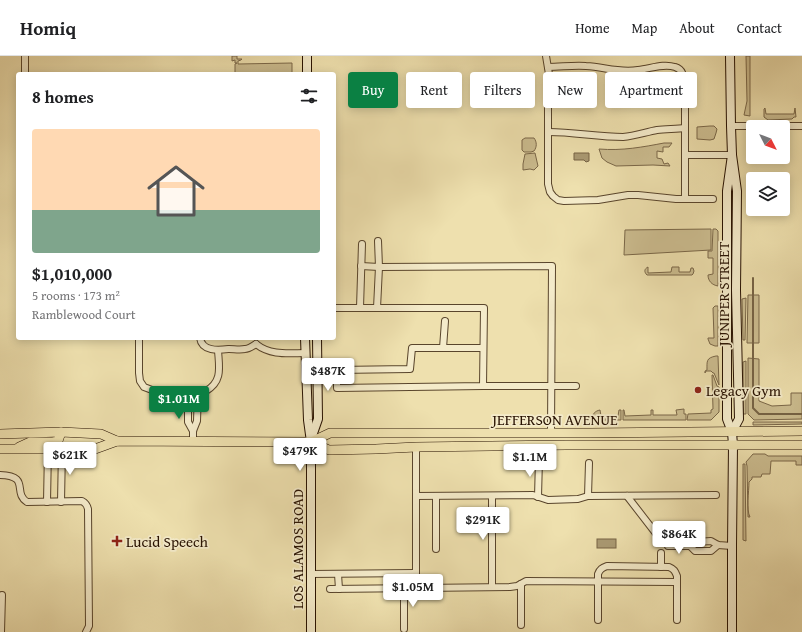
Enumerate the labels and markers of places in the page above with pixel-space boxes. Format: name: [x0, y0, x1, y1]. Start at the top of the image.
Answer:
pin: $487K: [300, 358, 356, 392]
place label: Legacy Gym: [706, 380, 782, 401]
marker: Legacy Gym: [693, 385, 703, 395]
pin: $1.01M: [146, 386, 212, 420]
pin: $479K: [272, 438, 328, 472]
pin: $621K: [42, 442, 98, 476]
pin: $1.1M: [502, 444, 558, 478]
pin: $291K: [455, 507, 511, 541]
pin: $864K: [651, 521, 707, 555]
place label: Lucid Speech: [126, 531, 209, 552]
marker: Lucid Speech: [111, 535, 123, 547]
pin: $1.05M: [380, 574, 446, 608]

